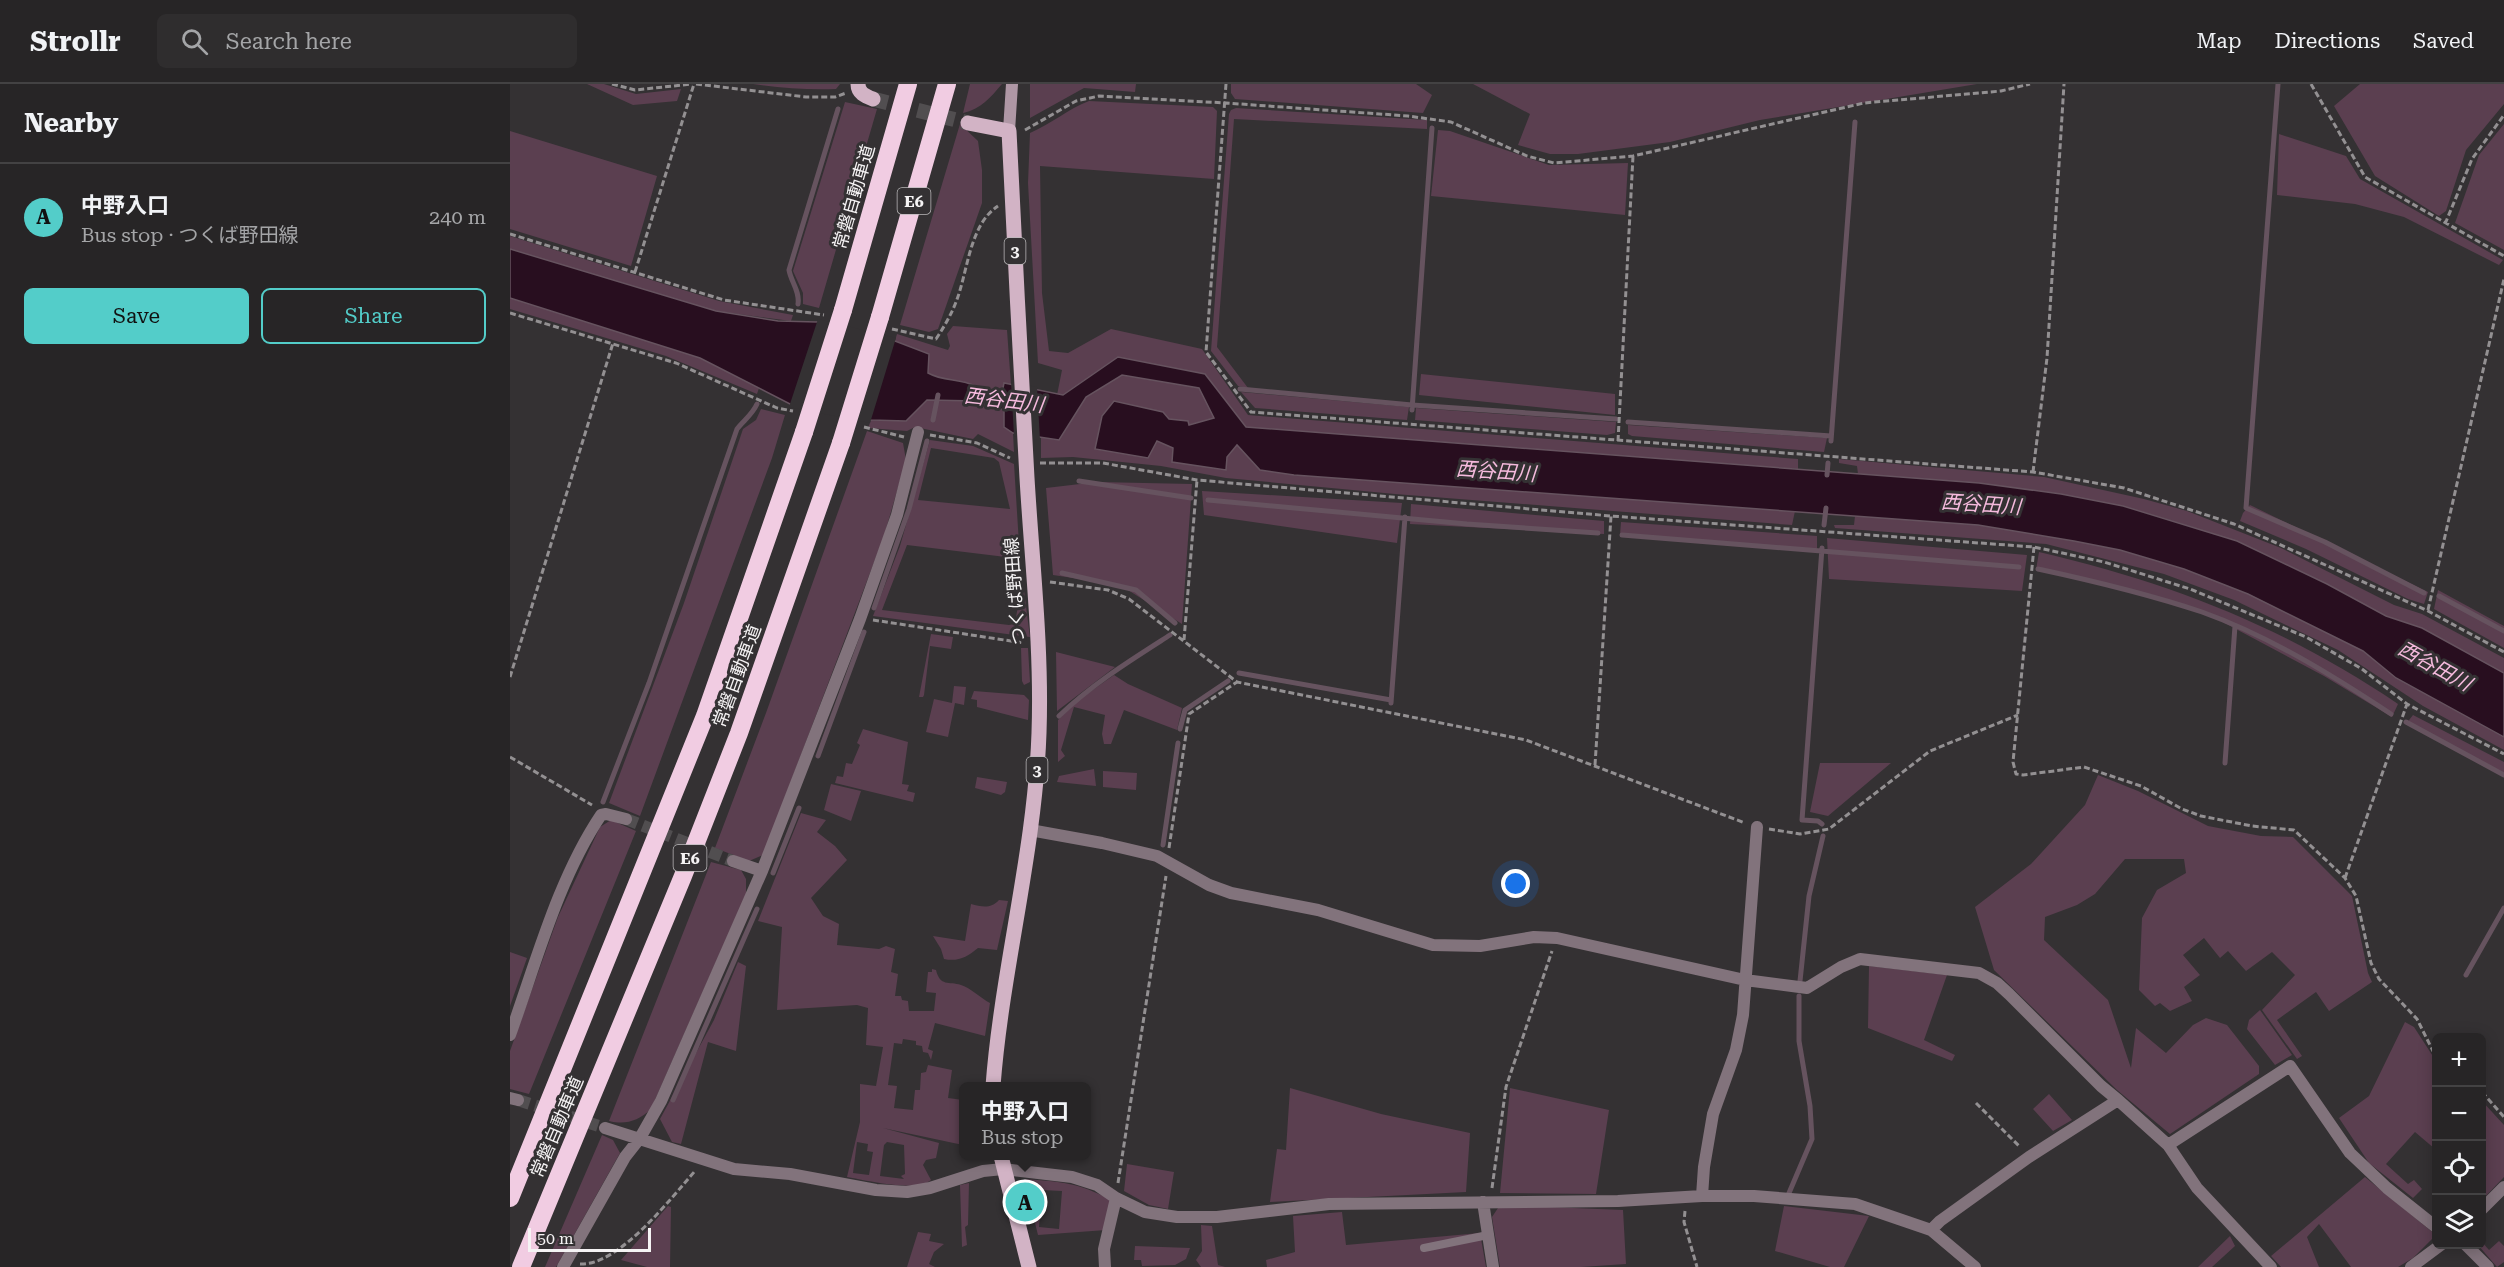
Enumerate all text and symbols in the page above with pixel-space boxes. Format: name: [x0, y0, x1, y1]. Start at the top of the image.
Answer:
search box: [157, 14, 577, 68]
text: Strollr: [30, 25, 121, 58]
icon: search: [178, 25, 211, 58]
text: Search here: [226, 29, 352, 54]
text: Map: [2197, 29, 2241, 53]
text: Directions: [2274, 29, 2380, 53]
text: Saved: [2413, 29, 2474, 53]
text: Nearby: [24, 108, 118, 138]
street label: 常磐自動車道: [829, 142, 878, 252]
road number: E6: [898, 188, 930, 214]
text: 中野入口: [81, 193, 169, 218]
text: A: [36, 205, 51, 229]
text: 240 m: [429, 205, 486, 229]
text: Bus stop · つくば野田線: [81, 223, 299, 247]
road number: 3: [1004, 238, 1026, 264]
button: Save: [24, 288, 249, 344]
button: Share: [261, 288, 486, 344]
water label: 西谷田川: [963, 383, 1047, 417]
water label: 西谷田川: [1455, 456, 1539, 486]
water label: 西谷田川: [1940, 489, 2024, 519]
street label: つくば野田線: [1000, 536, 1029, 646]
street label: 常磐自動車道: [708, 621, 765, 730]
water label: 西谷田川: [2394, 636, 2478, 697]
road number: 3: [1026, 757, 1048, 783]
road number: E6: [674, 845, 706, 871]
your location: [1501, 869, 1530, 898]
map controls: [2432, 1033, 2486, 1249]
button: +: [2432, 1033, 2486, 1087]
street label: 常磐自動車道: [526, 1073, 587, 1181]
popup: [959, 1082, 1091, 1160]
button: −: [2432, 1087, 2486, 1141]
text: 中野入口: [981, 1099, 1069, 1124]
text: Bus stop: [981, 1125, 1063, 1149]
button: locate: [2432, 1141, 2486, 1195]
pin: A: [1006, 1180, 1044, 1224]
button: layers: [2432, 1195, 2486, 1249]
scale bar: [528, 1225, 651, 1252]
text: 50 m: [537, 1229, 574, 1248]

